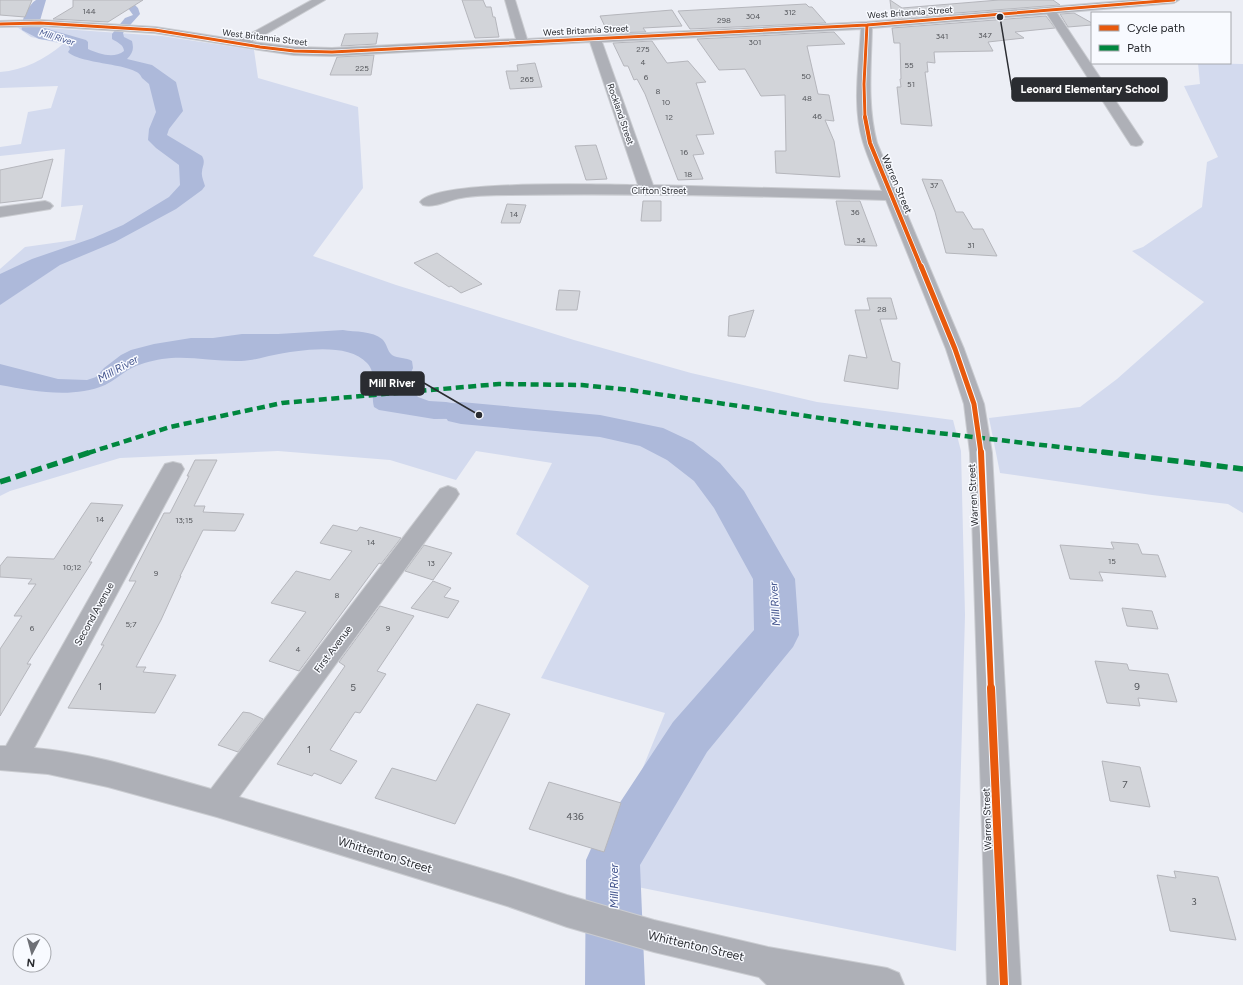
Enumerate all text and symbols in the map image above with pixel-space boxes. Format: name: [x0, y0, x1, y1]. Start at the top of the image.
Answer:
street label: West Britannia Street: [867, 3, 954, 20]
house number: 144: [82, 6, 96, 16]
house number: 312: [784, 7, 796, 17]
house number: 304: [746, 11, 760, 21]
legend: [1091, 12, 1231, 64]
house number: 298: [717, 15, 731, 25]
text: Cycle path: [1127, 21, 1185, 35]
street label: West Britannia Street: [543, 22, 630, 38]
water label: Mill River: [38, 26, 77, 48]
street label: West Britannia Street: [222, 26, 309, 48]
house number: 347: [978, 30, 993, 40]
house number: 341: [936, 31, 948, 41]
house number: 301: [749, 37, 761, 47]
text: Path: [1127, 41, 1151, 55]
house number: 275: [636, 44, 650, 54]
house number: 4: [641, 57, 646, 67]
house number: 55: [904, 60, 914, 70]
house number: 225: [355, 63, 369, 73]
house number: 50: [801, 71, 811, 81]
house number: 6: [644, 72, 649, 82]
house number: 265: [520, 74, 534, 84]
callout: Leonard Elementary School: [1012, 78, 1167, 101]
house number: 51: [907, 79, 915, 89]
street label: Rockland Street: [605, 82, 637, 147]
text: Leonard Elementary School: [1021, 83, 1160, 96]
house number: 8: [656, 86, 661, 96]
house number: 48: [802, 93, 812, 103]
house number: 10: [662, 97, 670, 107]
house number: 46: [812, 111, 822, 121]
house number: 12: [665, 112, 673, 122]
house number: 16: [680, 147, 688, 157]
street label: Warren Street: [879, 153, 915, 216]
house number: 18: [684, 169, 692, 179]
house number: 37: [930, 180, 939, 190]
street label: Clifton Street: [632, 185, 687, 196]
house number: 36: [851, 207, 860, 217]
house number: 14: [510, 209, 518, 219]
house number: 34: [856, 235, 866, 245]
house number: 31: [967, 240, 975, 250]
house number: 28: [877, 304, 887, 314]
water label: Mill River: [95, 352, 142, 385]
callout: Mill River: [361, 372, 424, 395]
text: Mill River: [369, 377, 416, 390]
street label: Warren Street: [965, 463, 981, 527]
house number: 14: [96, 514, 104, 524]
house number: 13;15: [175, 515, 193, 525]
house number: 14: [367, 537, 375, 547]
house number: 15: [1108, 556, 1116, 566]
house number: 13: [427, 558, 435, 568]
house number: 10;12: [63, 562, 81, 572]
house number: 9: [154, 568, 159, 578]
street label: Second Avenue: [71, 580, 117, 648]
water label: Mill River: [767, 580, 783, 627]
house number: 8: [335, 590, 340, 600]
house number: 5;7: [126, 619, 137, 629]
street label: First Avenue: [311, 622, 355, 675]
house number: 6: [30, 623, 35, 633]
house number: 9: [386, 623, 391, 633]
house number: 4: [296, 644, 301, 654]
house number: 1: [98, 680, 102, 693]
house number: 9: [1134, 680, 1140, 693]
house number: 5: [350, 681, 356, 694]
house number: 1: [307, 743, 311, 756]
house number: 7: [1122, 778, 1128, 791]
street label: Warren Street: [979, 787, 995, 850]
house number: 436: [566, 810, 584, 823]
street label: Whittenton Street: [336, 834, 434, 876]
water label: Mill River: [608, 863, 621, 908]
house number: 3: [1191, 895, 1197, 908]
street label: Whittenton Street: [647, 928, 746, 964]
north arrow: [12, 933, 52, 973]
text: N: [26, 956, 36, 969]

